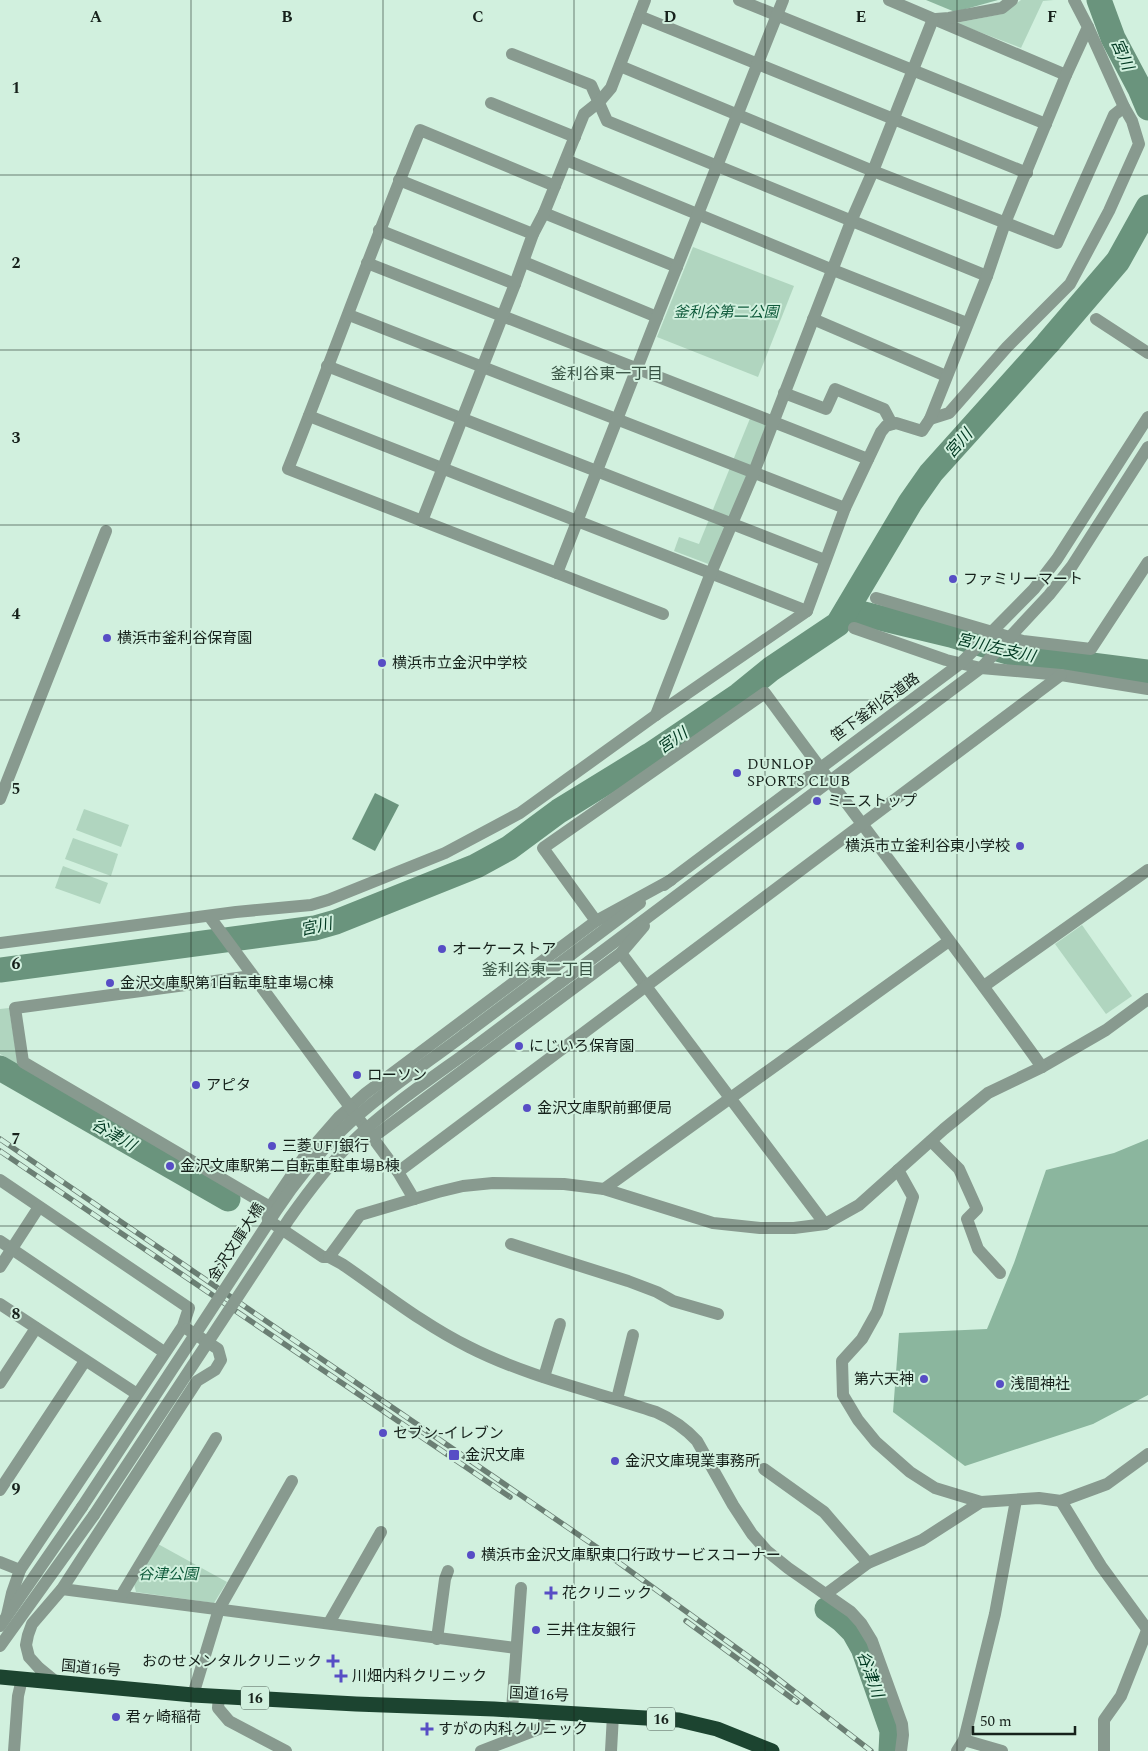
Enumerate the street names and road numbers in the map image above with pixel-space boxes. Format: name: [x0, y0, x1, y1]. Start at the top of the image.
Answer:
street label: 笹下釜利谷道路: [826, 667, 925, 748]
street label: 金沢文庫大橋: [202, 1198, 271, 1286]
street label: 国道16号: [60, 1654, 122, 1683]
street label: 国道16号: [508, 1681, 570, 1708]
road number: 16: [241, 1686, 269, 1710]
road number: 16: [647, 1708, 675, 1730]

